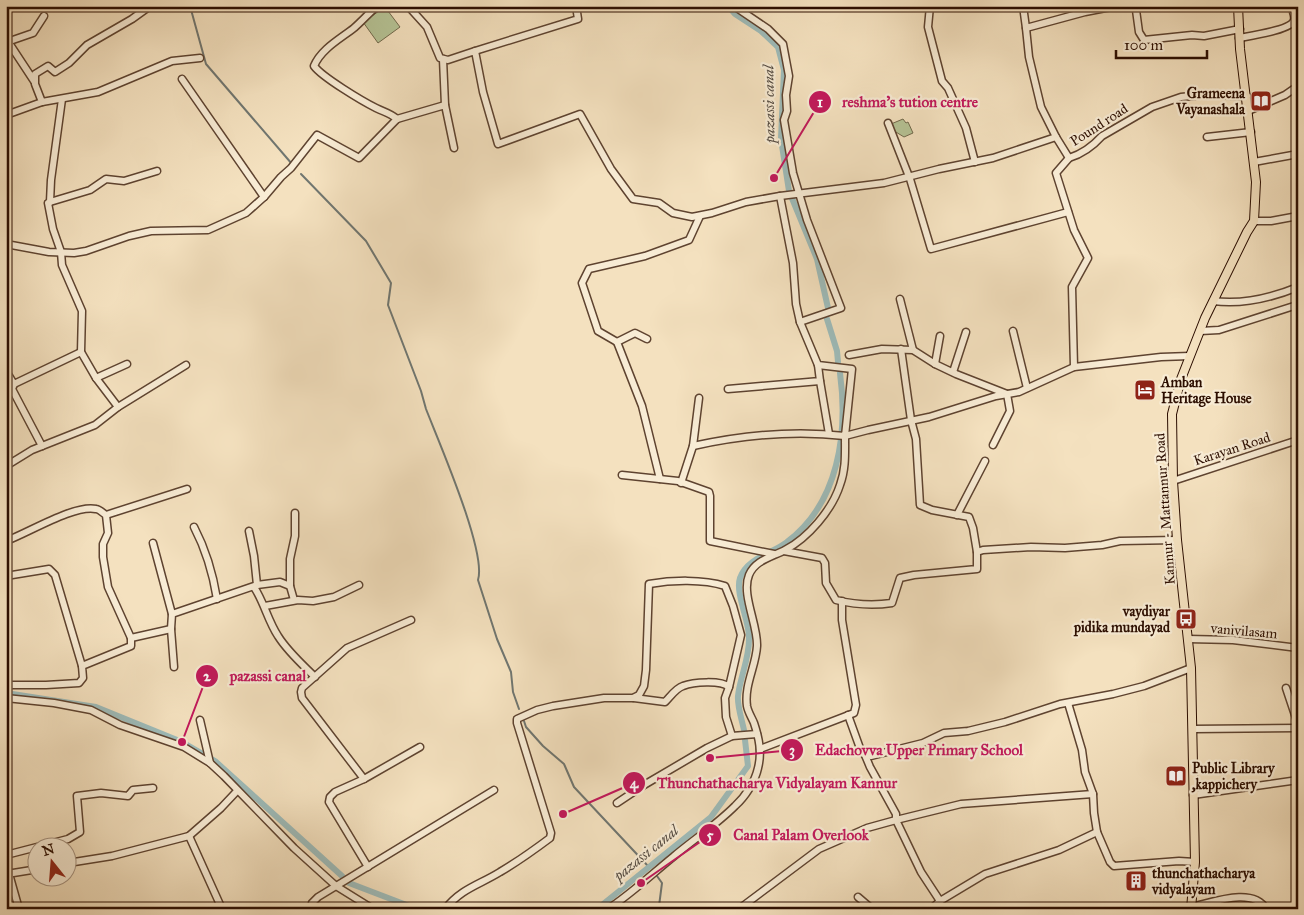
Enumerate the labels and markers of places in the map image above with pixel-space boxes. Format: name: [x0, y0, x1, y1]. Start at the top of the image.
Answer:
place label: Grameena Vayanashala: [1175, 85, 1246, 119]
callout: reshma's tution centre: [807, 87, 988, 117]
library icon: Grameena Vayanashala: [1249, 89, 1273, 113]
place label: Amban Heritage House: [1160, 374, 1252, 408]
hotel icon: Amban Heritage House: [1133, 378, 1157, 402]
place label: vaydiyar pidika mundayad: [1073, 603, 1171, 637]
bus stop icon: vaydiyar pidika mundayad: [1174, 607, 1198, 631]
callout: pazassi canal: [194, 661, 316, 691]
callout: Edachovva Upper Primary School: [780, 735, 1033, 765]
place label: Public Library ,kappichery: [1191, 760, 1276, 794]
library icon: Public Library ,kappichery: [1164, 764, 1188, 788]
callout: Thunchathacharya Vidyalayam Kannur: [622, 768, 907, 798]
callout: Canal Palam Overlook: [698, 820, 879, 850]
place label: thunchathacharya vidyalayam: [1151, 865, 1256, 899]
building icon: thunchathacharya vidyalayam: [1124, 869, 1148, 893]

